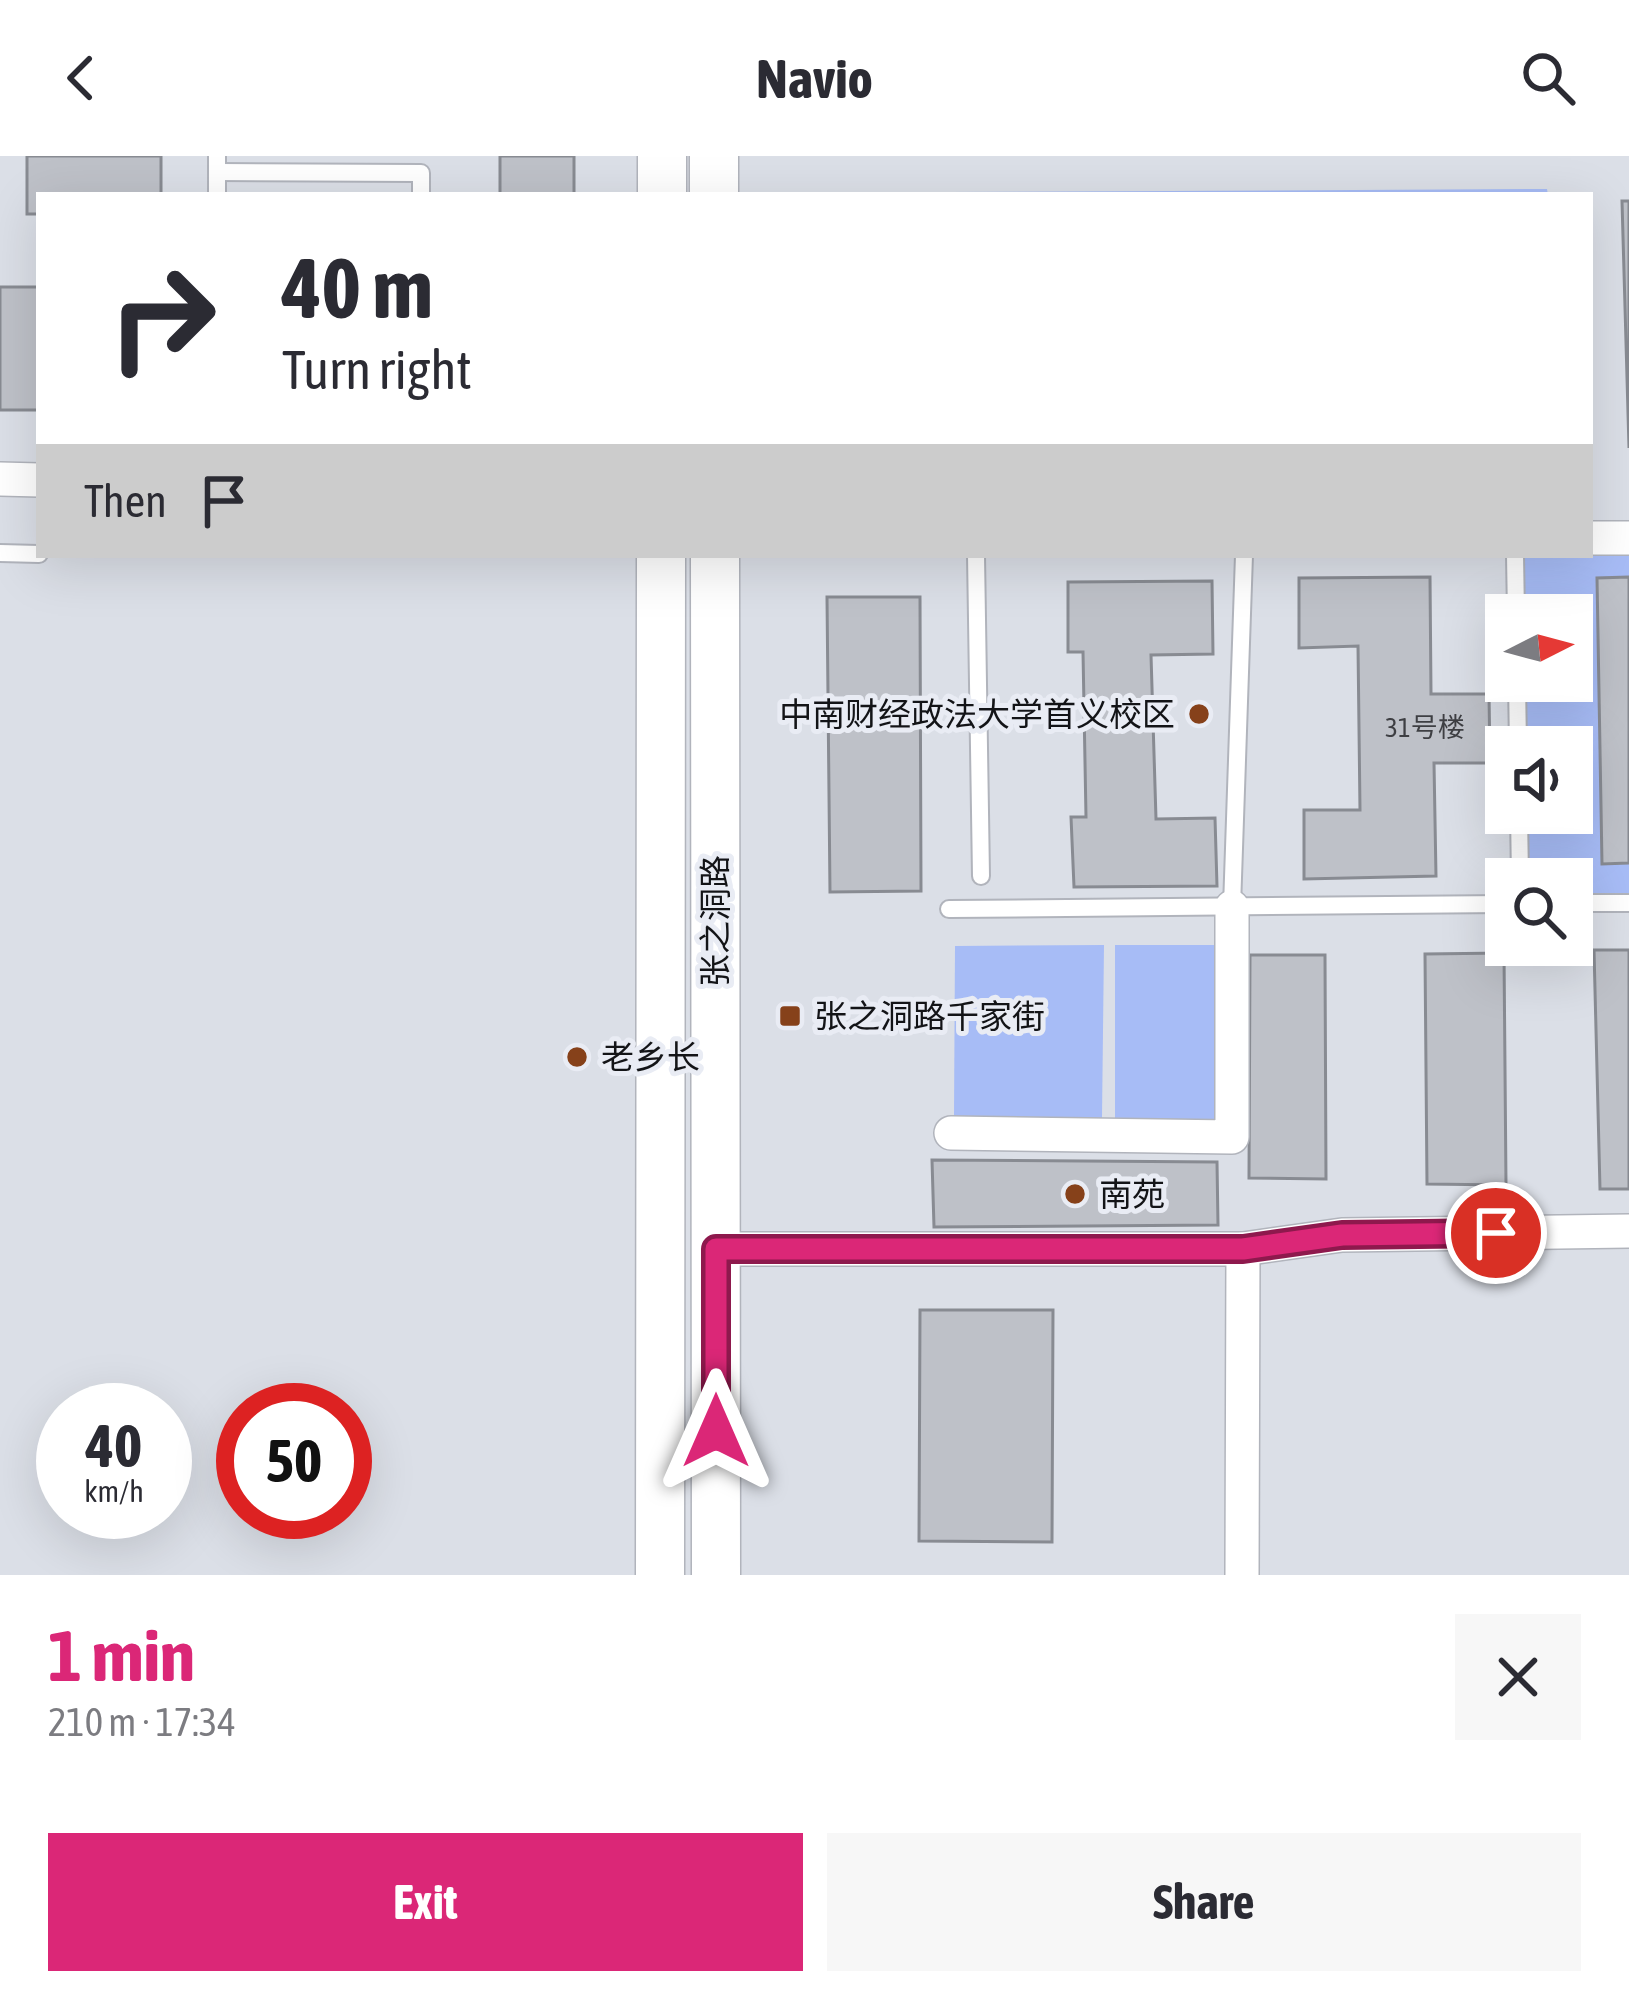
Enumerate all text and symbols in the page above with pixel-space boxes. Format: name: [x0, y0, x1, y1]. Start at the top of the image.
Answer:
icon: back: [48, 45, 114, 111]
icon: search: [1515, 45, 1581, 111]
text: Navio: [756, 48, 873, 109]
icon: right: [84, 240, 240, 396]
text: 40 m: [282, 240, 433, 336]
text: Turn right: [282, 339, 472, 400]
icon: arrive: [191, 468, 257, 534]
text: Then: [84, 475, 167, 527]
north arrow: [1485, 594, 1593, 702]
map controls: [1485, 594, 1593, 966]
place label: 中南财经政法大学首义校区: [779, 695, 1175, 733]
marker: 中南财经政法大学首义校区: [1186, 701, 1212, 727]
house number: 31号楼: [1385, 712, 1465, 743]
button: sound: [1485, 726, 1593, 834]
street label: 张之洞路: [696, 855, 734, 987]
button: search: [1485, 858, 1593, 966]
place label: 张之洞路千家街: [814, 997, 1045, 1035]
marker: 张之洞路千家街: [777, 1003, 803, 1029]
place label: 老乡长: [601, 1038, 700, 1076]
marker: 老乡长: [564, 1044, 590, 1070]
place label: 南苑: [1099, 1175, 1165, 1213]
marker: 南苑: [1062, 1181, 1088, 1207]
pin: [1445, 1182, 1547, 1284]
icon: arrive: [1463, 1200, 1529, 1266]
position arrow: [653, 1368, 779, 1494]
speed limit sign: 50: [216, 1383, 372, 1539]
text: 40: [86, 1411, 142, 1480]
text: km/h: [84, 1474, 144, 1508]
text: 1 min: [48, 1614, 195, 1696]
button: close: [1455, 1614, 1581, 1740]
text: 210 m · 17:34: [48, 1700, 236, 1744]
button: Exit: [48, 1833, 803, 1971]
button: Share: [827, 1833, 1581, 1971]

